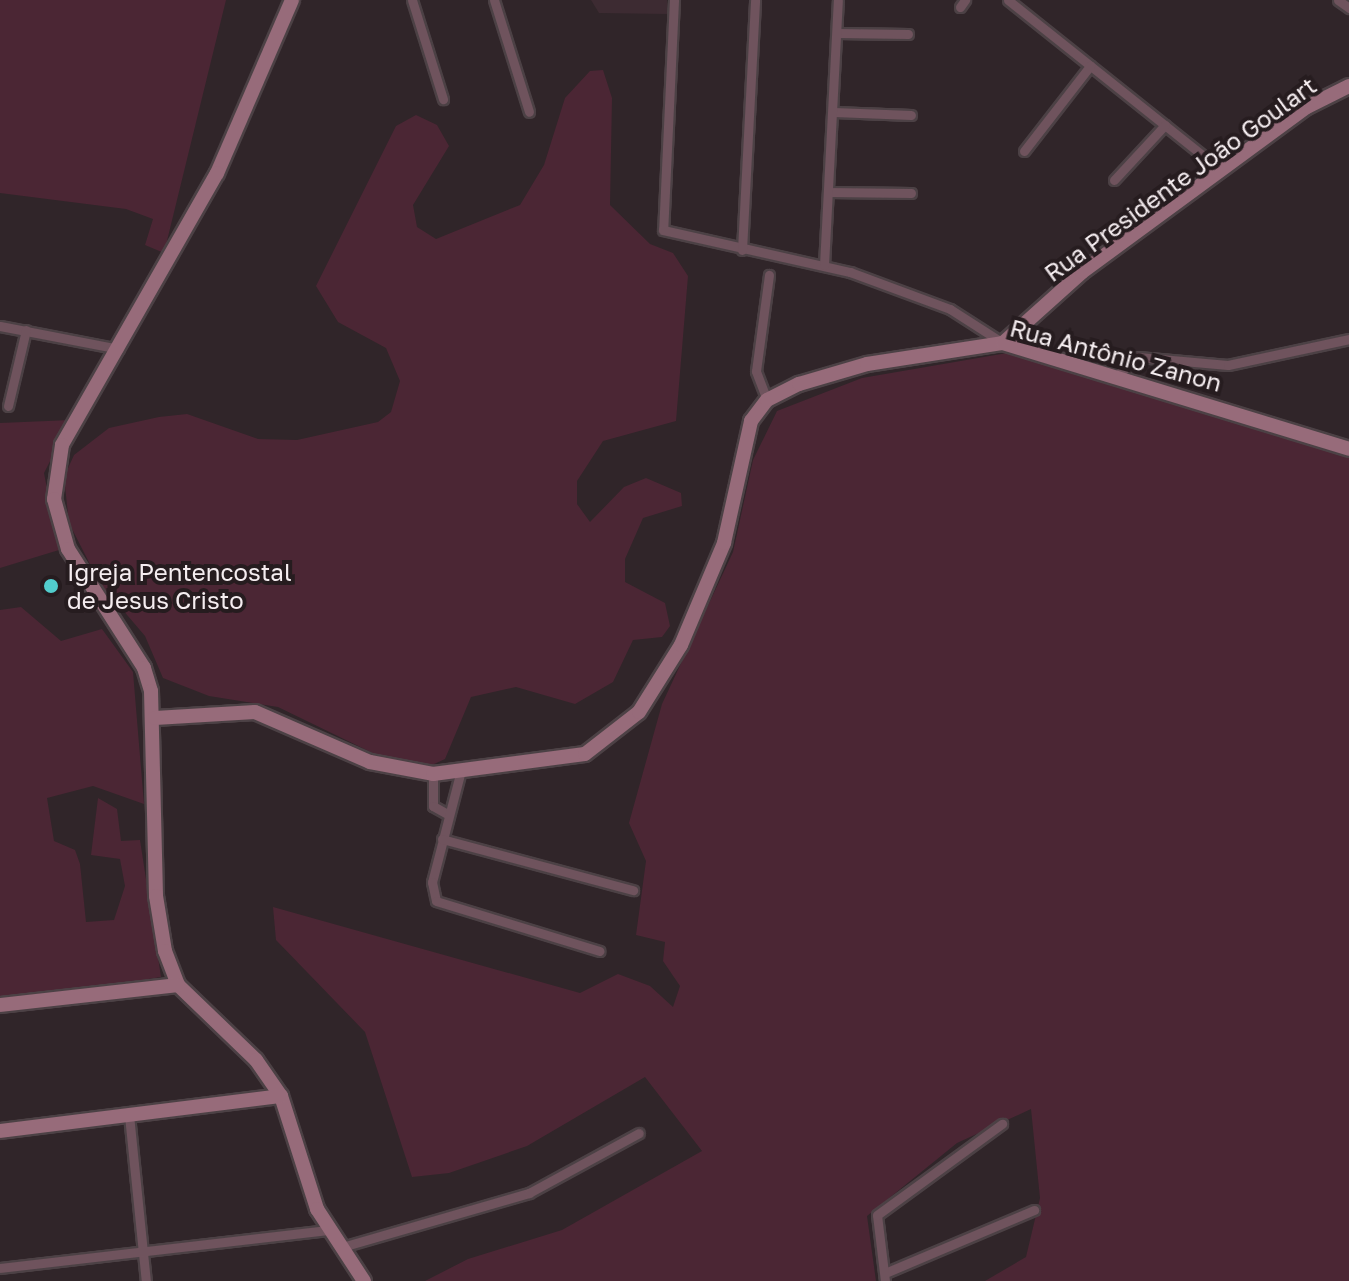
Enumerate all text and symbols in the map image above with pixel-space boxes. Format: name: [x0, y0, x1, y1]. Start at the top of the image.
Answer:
street label: Rua Presidente João Goulart: [1039, 71, 1321, 287]
street label: Rua Antônio Zanon: [1007, 313, 1225, 397]
place label: Igreja Pentencostal de Jesus Cristo: [67, 558, 292, 614]
marker: Igreja Pentencostal de Jesus Cristo: [42, 577, 60, 595]

